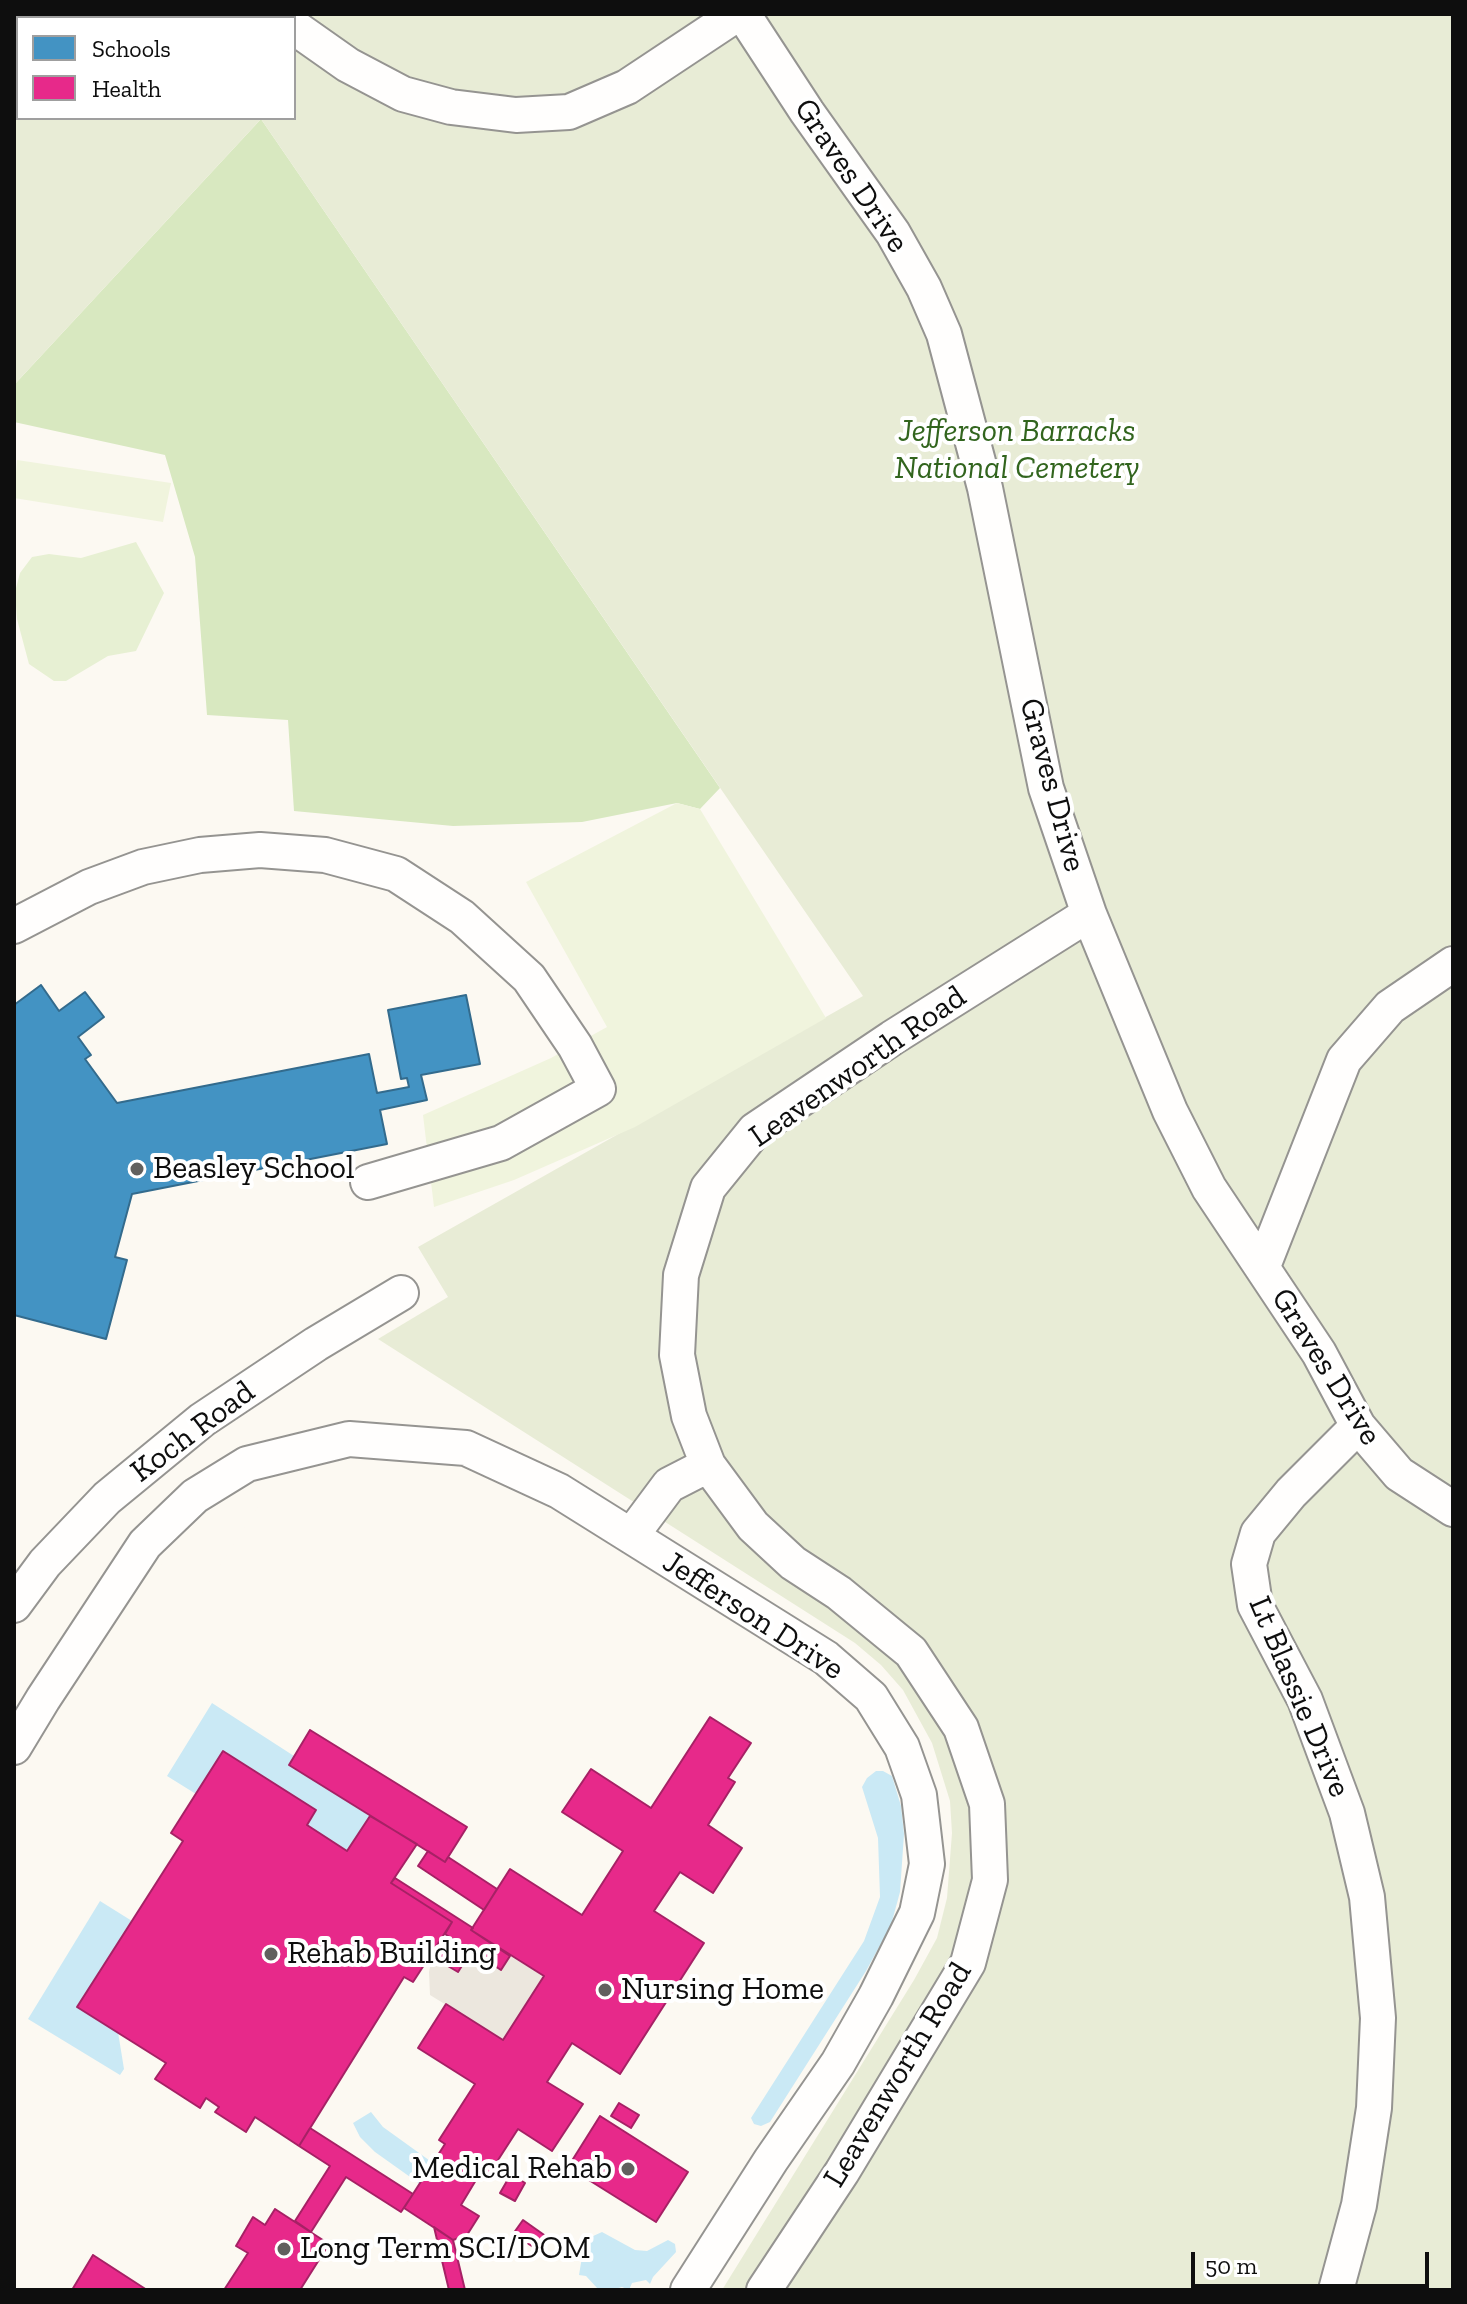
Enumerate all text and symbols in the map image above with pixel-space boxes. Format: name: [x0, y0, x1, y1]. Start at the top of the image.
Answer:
legend: [16, 16, 296, 120]
text: Schools: [92, 34, 171, 63]
text: Health: [92, 74, 161, 103]
street label: Graves Drive: [785, 92, 917, 260]
park label: Jefferson Barracks National Cemetery: [895, 413, 1139, 488]
street label: Graves Drive: [1010, 694, 1094, 876]
street label: Leavenworth Road: [742, 978, 974, 1156]
place label: Beasley School: [153, 1150, 355, 1188]
marker: Beasley School: [128, 1160, 146, 1178]
street label: Graves Drive: [1263, 1281, 1389, 1453]
street label: Koch Road: [124, 1373, 262, 1491]
street label: Jefferson Drive: [655, 1543, 851, 1689]
street label: Lt Blassie Drive: [1239, 1591, 1359, 1803]
place label: Rehab Building: [287, 1935, 496, 1973]
marker: Rehab Building: [262, 1945, 280, 1963]
street label: Leavenworth Road: [816, 1956, 980, 2194]
place label: Nursing Home: [621, 1971, 824, 2009]
marker: Nursing Home: [596, 1981, 614, 1999]
place label: Medical Rehab: [412, 2150, 612, 2188]
marker: Medical Rehab: [619, 2160, 637, 2178]
place label: Long Term SCI/DOM: [300, 2230, 591, 2268]
scale bar: [1195, 2236, 1433, 2286]
marker: Long Term SCI/DOM: [275, 2240, 293, 2258]
text: 50 m: [1205, 2251, 1257, 2280]

